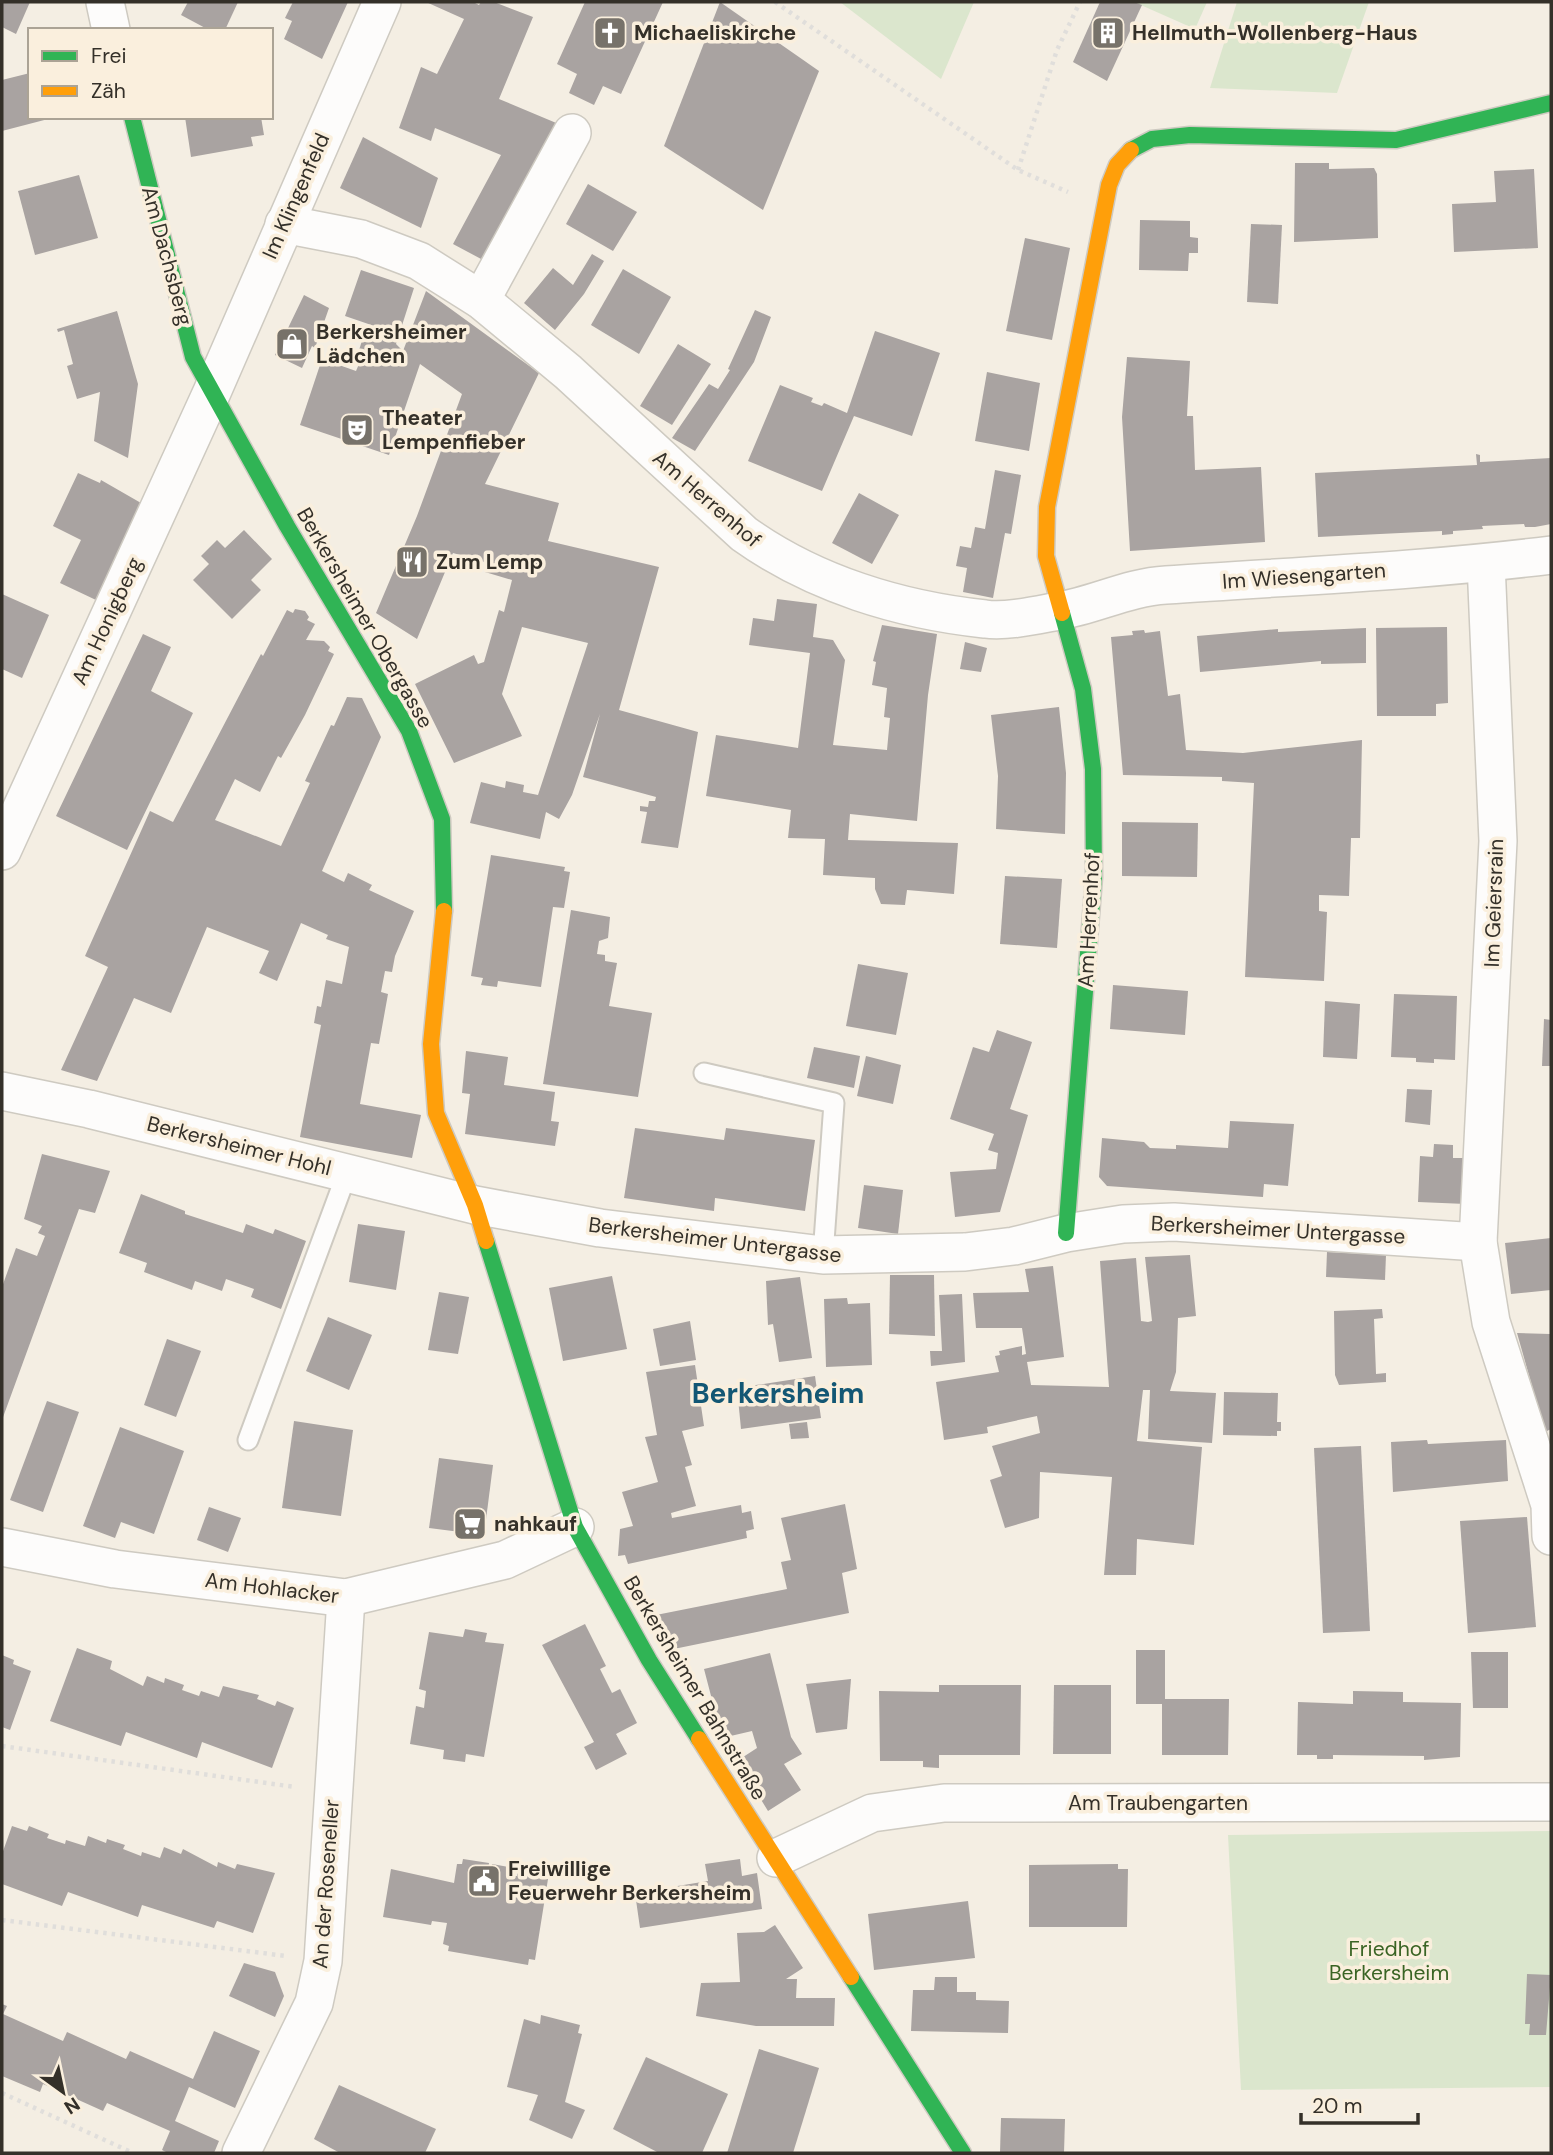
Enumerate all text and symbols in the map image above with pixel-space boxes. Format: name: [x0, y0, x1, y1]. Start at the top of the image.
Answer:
church icon: Michaeliskirche: [591, 14, 629, 52]
building icon: Hellmuth-Wollenberg-Haus: [1089, 14, 1127, 52]
place label: Michaeliskirche: [634, 19, 796, 47]
place label: Hellmuth-Wollenberg-Haus: [1132, 19, 1418, 47]
legend: [28, 28, 273, 119]
text: Frei: [91, 42, 127, 70]
text: Zäh: [91, 77, 126, 105]
street label: Im Klingenfeld: [256, 129, 336, 263]
street label: Am Dachsberg: [135, 183, 199, 329]
place label: Berkersheimer Lädchen: [316, 318, 467, 370]
shop icon: Berkersheimer Lädchen: [273, 325, 311, 363]
place label: Theater Lempenfieber: [382, 404, 526, 456]
theatre icon: Theater Lempenfieber: [338, 411, 376, 449]
street label: Am Herrenhof: [647, 444, 767, 554]
street label: Berkersheimer Obergasse: [290, 503, 440, 734]
restaurant icon: Zum Lemp: [393, 543, 431, 581]
place label: Zum Lemp: [436, 548, 543, 576]
street label: Am Honigberg: [65, 552, 149, 690]
street label: Im Wiesengarten: [1221, 556, 1387, 596]
street label: Im Geiersrain: [1478, 838, 1510, 968]
street label: Am Herrenhof: [1071, 852, 1107, 988]
street label: Berkersheimer Hohl: [144, 1110, 334, 1182]
street label: Berkersheimer Untergasse: [1150, 1209, 1406, 1251]
street label: Berkersheimer Untergasse: [587, 1211, 843, 1269]
district label: Berkersheim: [692, 1375, 864, 1412]
supermarket icon: nahkauf: [451, 1505, 489, 1543]
place label: nahkauf: [494, 1510, 577, 1538]
street label: Am Hohlacker: [203, 1566, 341, 1610]
street label: Berkersheimer Bahnstraße: [617, 1571, 773, 1805]
street label: Am Traubengarten: [1068, 1789, 1248, 1817]
street label: An der Roseneller: [306, 1798, 346, 1970]
place label: Freiwillige Feuerwehr Berkersheim: [508, 1855, 751, 1907]
public building icon: Freiwillige Feuerwehr Berkersheim: [465, 1862, 503, 1900]
park label: Friedhof Berkersheim: [1329, 1935, 1449, 1987]
north arrow: [28, 2057, 98, 2127]
scale bar: [1301, 2082, 1418, 2126]
text: N: [59, 2092, 85, 2120]
text: 20 m: [1312, 2092, 1363, 2120]

